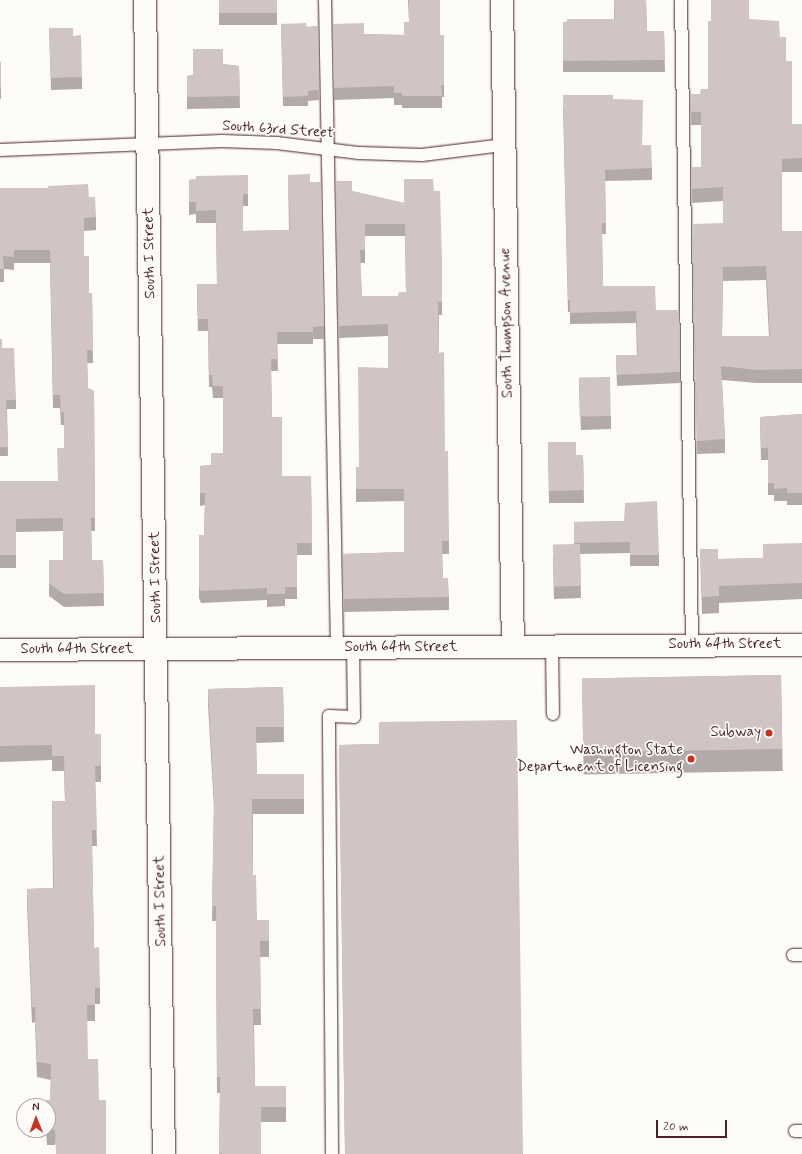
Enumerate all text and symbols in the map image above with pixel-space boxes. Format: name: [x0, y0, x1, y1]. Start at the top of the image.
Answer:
street label: South 63rd Street: [222, 117, 334, 143]
street label: South I Street: [140, 207, 160, 299]
street label: South Thompson Avenue: [497, 249, 517, 397]
street label: South I Street: [146, 531, 166, 623]
street label: South 64th Street: [668, 636, 782, 654]
street label: South 64th Street: [344, 639, 458, 657]
street label: South 64th Street: [20, 641, 134, 659]
place label: Subway: [710, 724, 761, 742]
marker: Subway: [764, 728, 774, 738]
place label: Washington State Department of Licensing: [511, 741, 683, 776]
marker: Washington State Department of Licensing: [686, 754, 696, 764]
street label: South I Street: [151, 855, 171, 947]
north arrow: [16, 1098, 56, 1138]
text: N: [32, 1100, 40, 1114]
scale bar: [658, 1112, 729, 1138]
text: 20 m: [663, 1119, 689, 1135]

